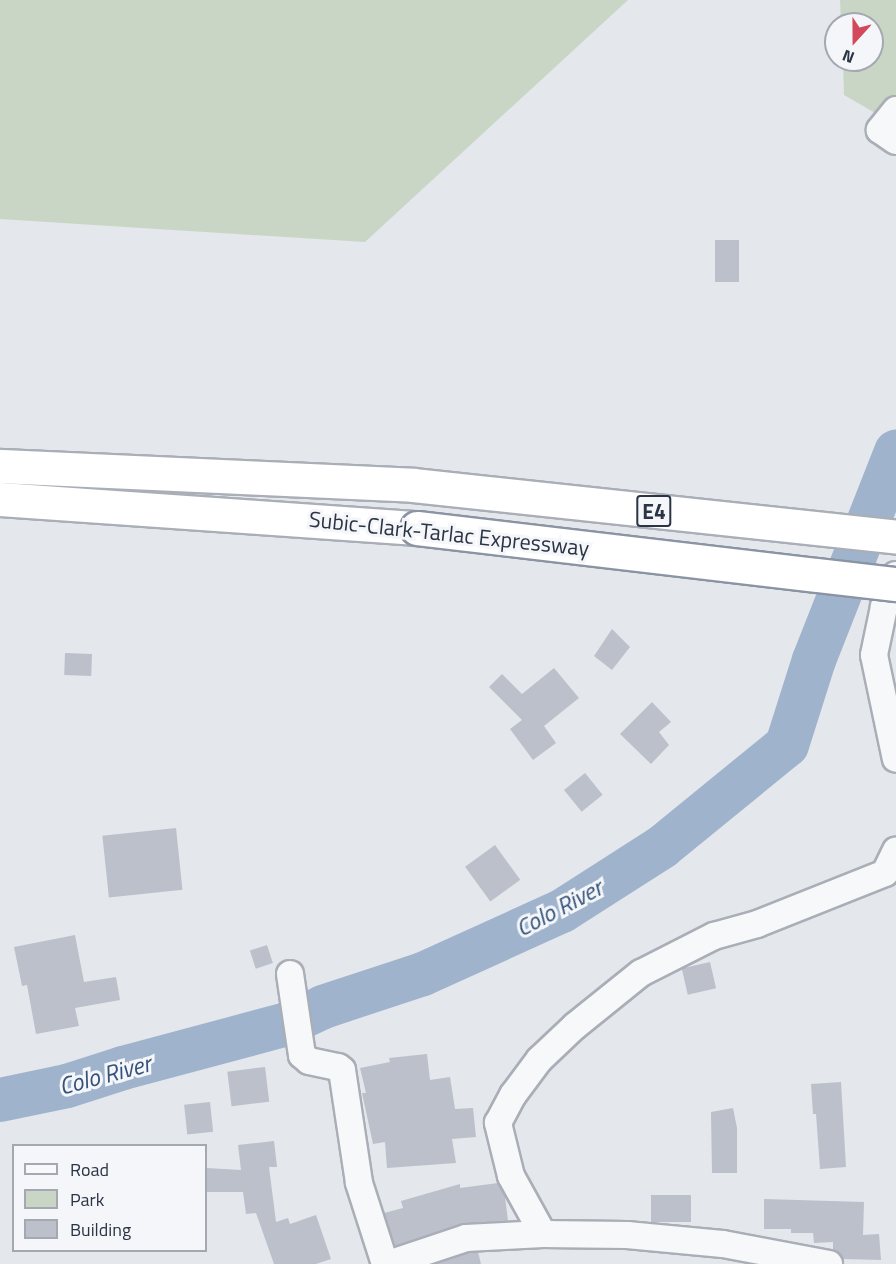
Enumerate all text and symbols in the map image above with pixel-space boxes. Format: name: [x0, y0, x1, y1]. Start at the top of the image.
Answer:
north arrow: [824, 12, 884, 72]
text: N: [839, 44, 858, 70]
road number: E4: [636, 493, 672, 529]
street label: Subic-Clark-Tarlac Expressway: [308, 506, 590, 562]
water label: Colo River: [511, 873, 607, 943]
water label: Colo River: [56, 1049, 154, 1101]
legend: [12, 1144, 207, 1252]
text: Road: [70, 1156, 109, 1183]
text: Park: [70, 1186, 104, 1213]
text: Building: [70, 1216, 131, 1243]

